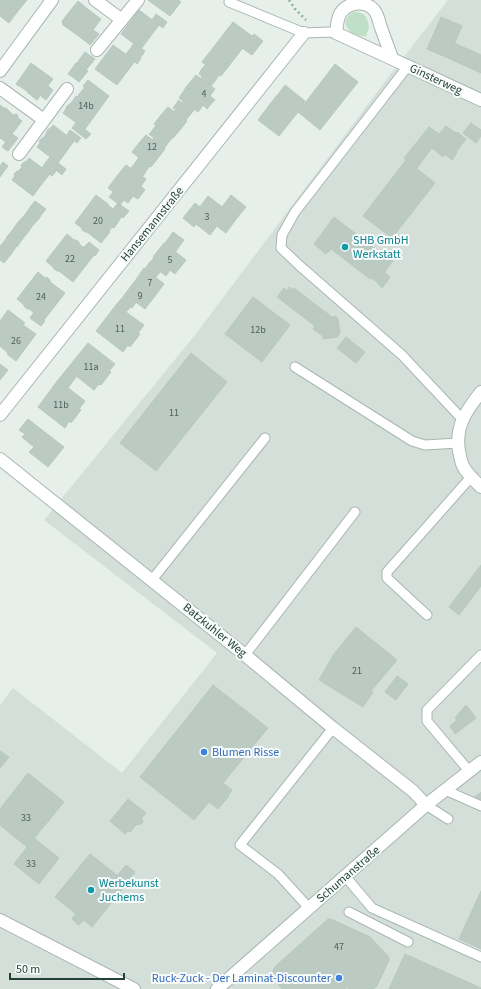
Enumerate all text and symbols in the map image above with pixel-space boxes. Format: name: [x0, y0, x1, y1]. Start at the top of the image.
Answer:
street label: Ginsterweg: [407, 60, 465, 99]
house number: 4: [202, 87, 207, 101]
house number: 14b: [78, 99, 94, 113]
house number: 12: [147, 140, 157, 154]
street label: Hansemannstraße: [117, 183, 188, 265]
house number: 3: [205, 210, 210, 224]
house number: 20: [93, 214, 103, 228]
place label: SHB GmbH Werkstatt: [353, 232, 409, 263]
marker: SHB GmbH Werkstatt: [340, 242, 350, 252]
house number: 22: [65, 252, 75, 266]
house number: 5: [168, 253, 173, 267]
house number: 7: [148, 276, 153, 290]
house number: 9: [138, 289, 143, 303]
house number: 24: [36, 290, 46, 304]
house number: 11: [115, 322, 125, 336]
house number: 12b: [250, 323, 266, 337]
house number: 26: [11, 334, 21, 348]
house number: 11a: [84, 360, 98, 374]
house number: 11b: [53, 398, 69, 412]
house number: 11: [169, 406, 179, 420]
street label: Batzkuhler Weg: [179, 599, 250, 661]
house number: 21: [352, 664, 362, 678]
place label: Blumen Risse: [212, 744, 279, 761]
marker: Blumen Risse: [199, 747, 209, 757]
house number: 33: [21, 811, 31, 825]
street label: Schumanstraße: [313, 842, 384, 907]
house number: 33: [26, 857, 36, 871]
place label: Werbekunst Juchems: [99, 875, 159, 906]
marker: Werbekunst Juchems: [86, 885, 96, 895]
house number: 47: [334, 940, 344, 954]
scale bar: [10, 955, 124, 981]
text: 50 m: [16, 961, 40, 978]
place label: Ruck-Zuck - Der Laminat-Discounter: [152, 970, 332, 987]
marker: Ruck-Zuck - Der Laminat-Discounter: [334, 973, 344, 983]

